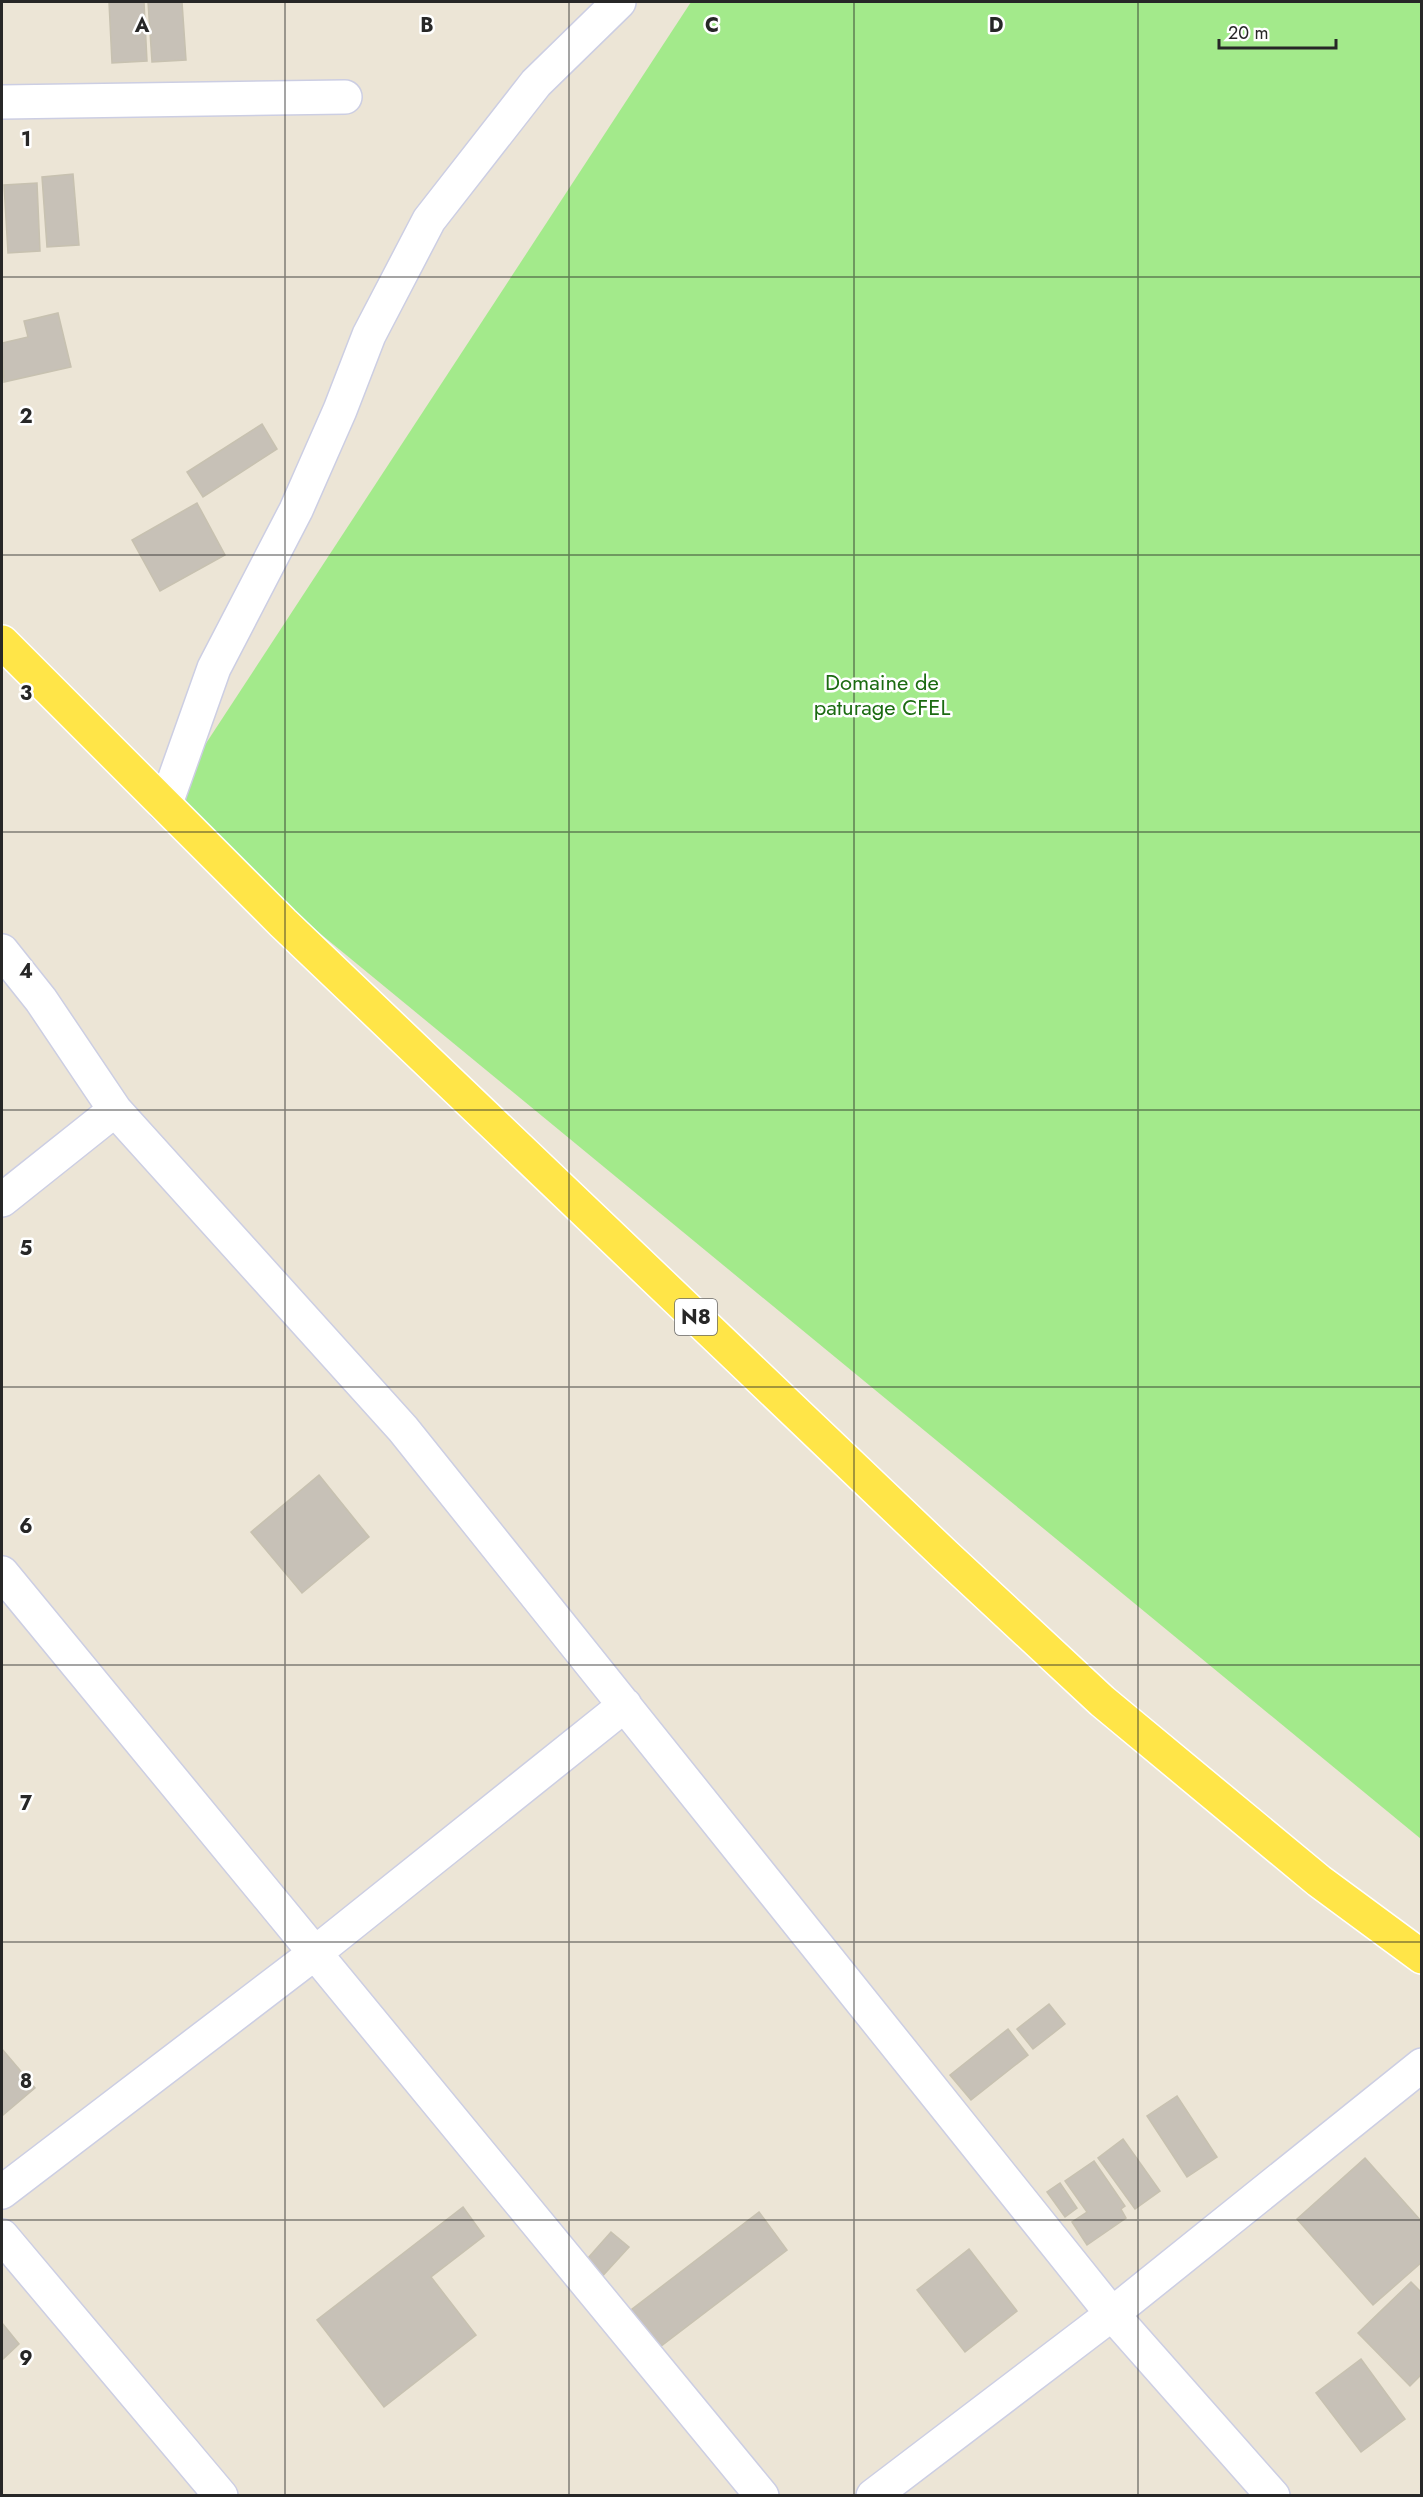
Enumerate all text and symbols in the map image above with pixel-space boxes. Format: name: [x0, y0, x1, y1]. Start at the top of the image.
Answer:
text: A: [134, 11, 150, 40]
text: B: [420, 11, 434, 40]
text: C: [705, 11, 719, 40]
text: D: [989, 11, 1003, 40]
scale bar: [1219, 12, 1336, 50]
text: 20 m: [1228, 20, 1268, 46]
text: 1: [21, 125, 31, 154]
text: 2: [19, 402, 33, 431]
park label: Domaine de paturage CFEL: [814, 666, 950, 723]
text: 3: [20, 679, 32, 708]
text: 4: [19, 957, 33, 986]
text: 5: [20, 1234, 33, 1263]
road number: N8: [675, 1299, 717, 1335]
text: 6: [19, 1512, 33, 1541]
text: 7: [20, 1789, 33, 1818]
text: 8: [20, 2067, 32, 2096]
text: 9: [19, 2344, 33, 2373]

